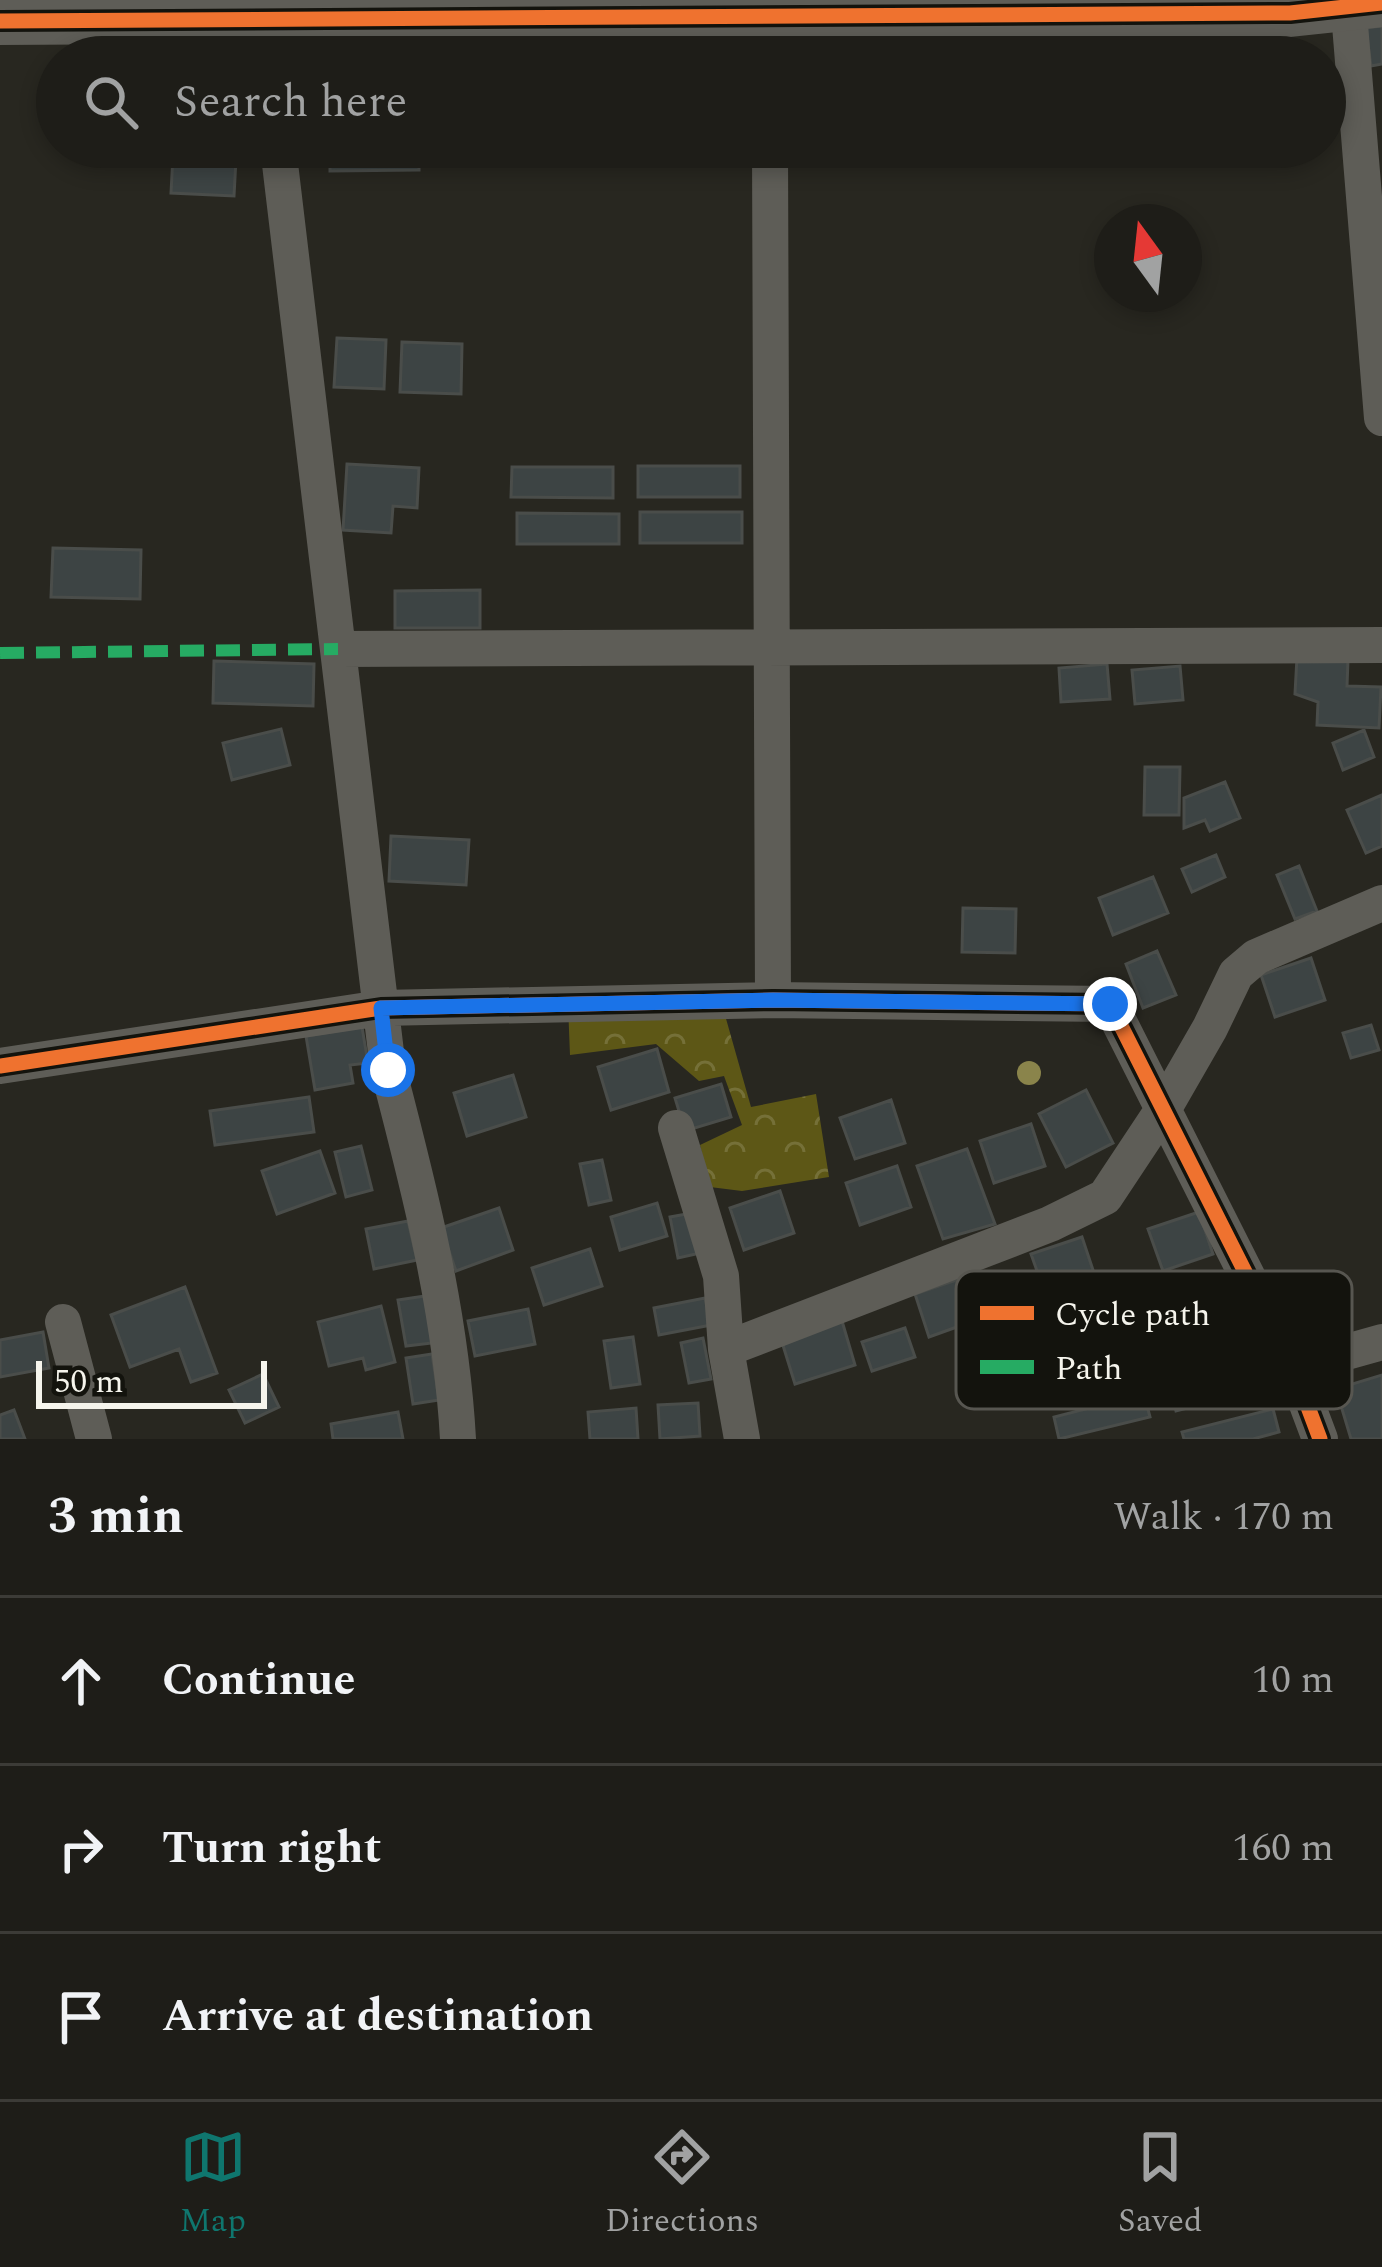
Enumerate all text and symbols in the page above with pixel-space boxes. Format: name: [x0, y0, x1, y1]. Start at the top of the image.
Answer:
search box: [36, 36, 1346, 168]
text: Search here: [174, 68, 407, 137]
icon: search: [78, 69, 144, 135]
north arrow: [1094, 204, 1202, 312]
route end: [1083, 977, 1137, 1031]
route start: [361, 1043, 415, 1097]
legend: [956, 1271, 1352, 1409]
text: Cycle path: [1055, 1290, 1210, 1340]
text: Path: [1055, 1344, 1122, 1394]
scale bar: [36, 1355, 267, 1408]
text: 50 m: [54, 1357, 124, 1407]
text: 3 min: [48, 1478, 184, 1556]
text: Walk · 170 m: [1113, 1488, 1334, 1547]
text: Continue: [162, 1646, 355, 1715]
icon: ahead: [48, 1648, 114, 1714]
text: 10 m: [1252, 1651, 1334, 1710]
text: Turn right: [162, 1814, 381, 1883]
icon: right: [48, 1816, 114, 1882]
text: 160 m: [1232, 1819, 1334, 1878]
text: Arrive at destination: [162, 1982, 593, 2051]
icon: arrive: [48, 1984, 114, 2050]
tab: Map: [179, 2124, 246, 2246]
tab: Directions: [605, 2124, 759, 2246]
tab: Saved: [1118, 2124, 1203, 2246]

